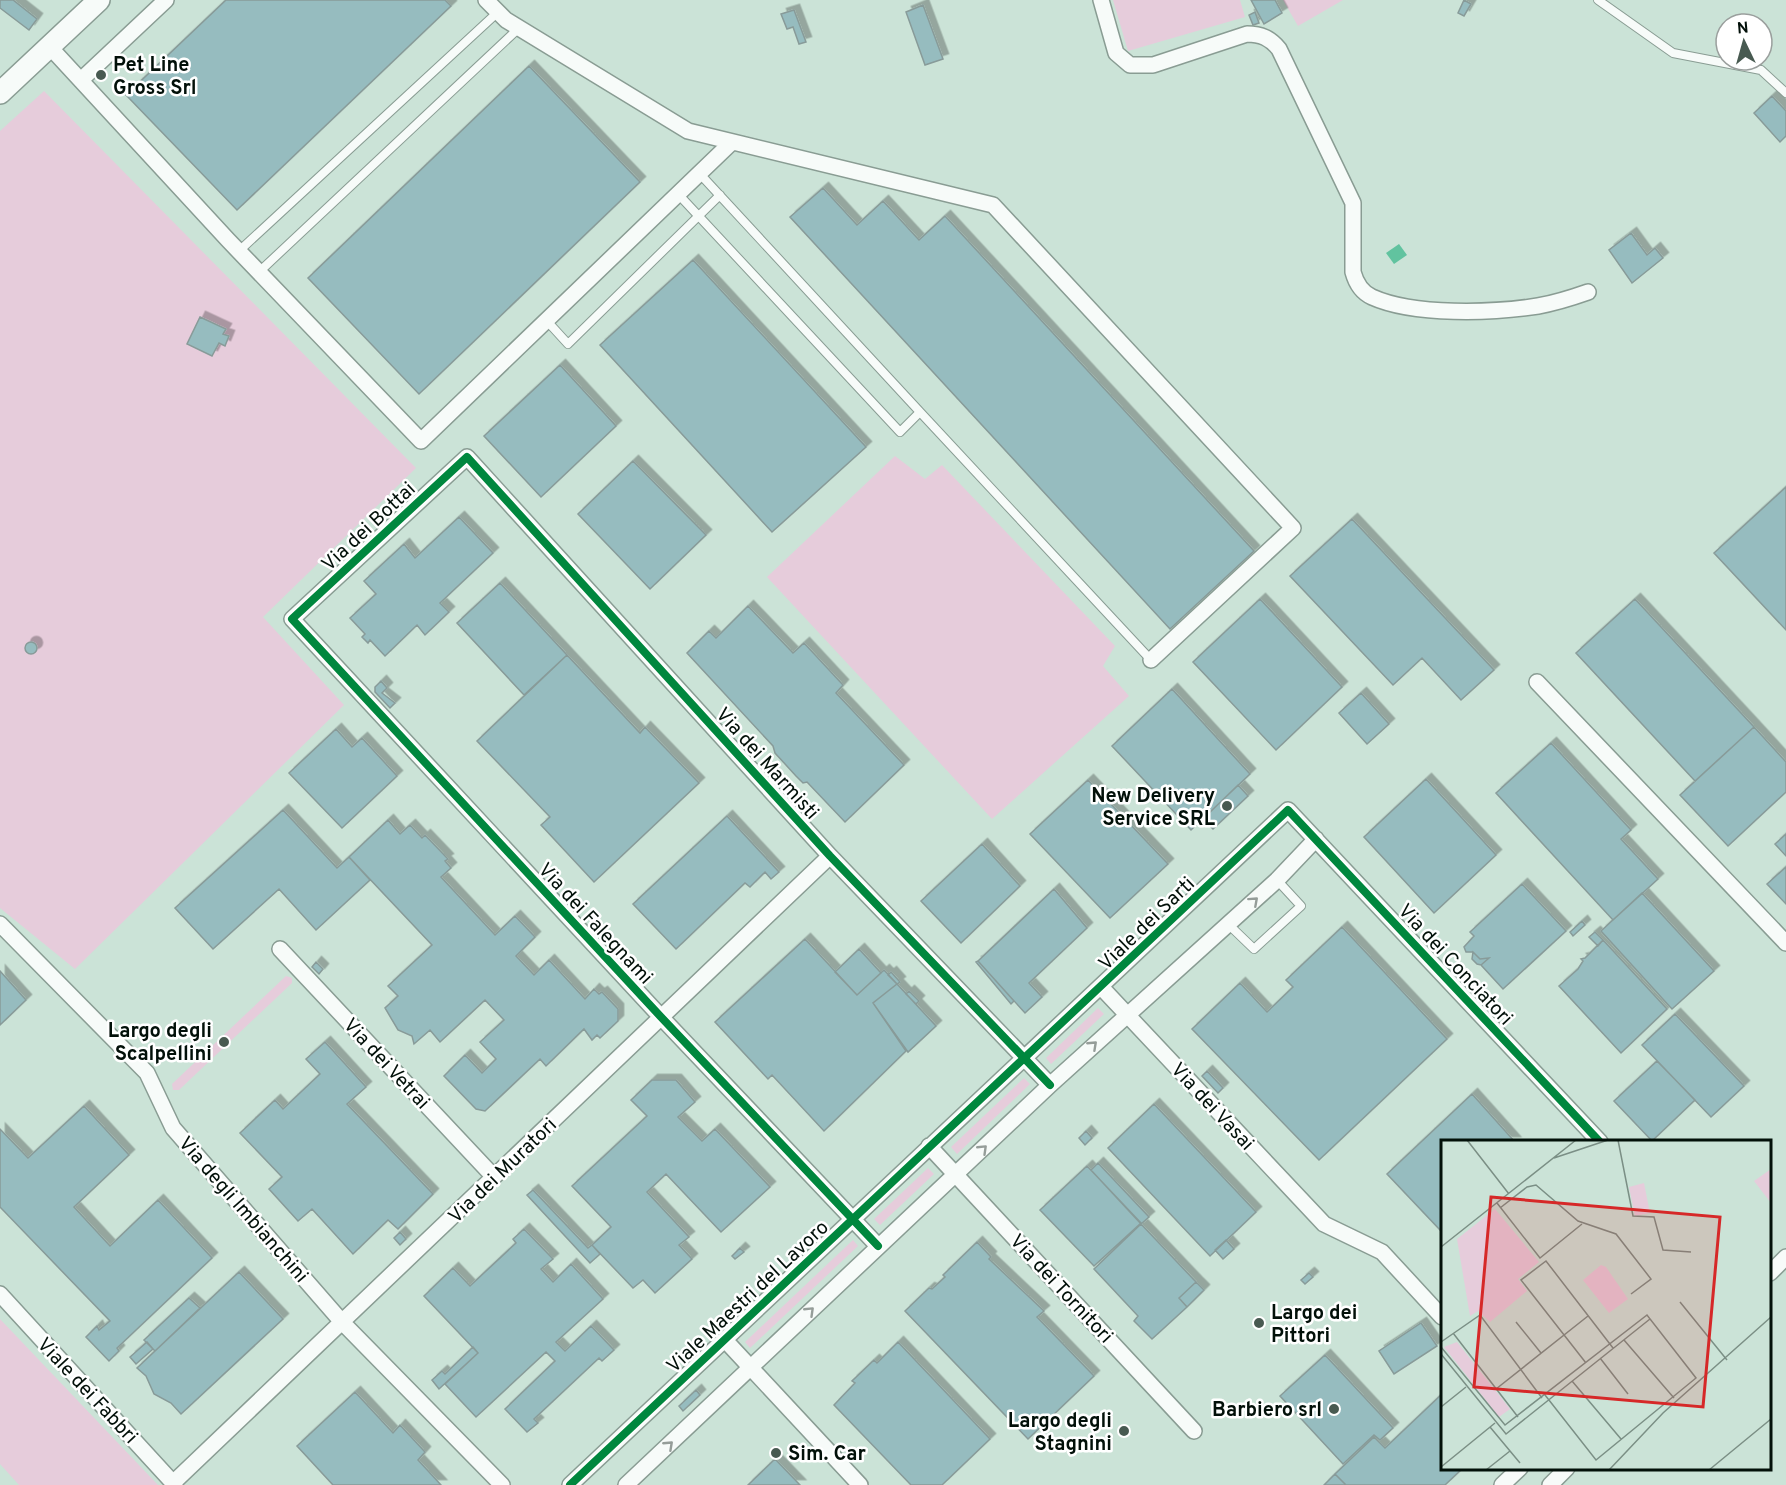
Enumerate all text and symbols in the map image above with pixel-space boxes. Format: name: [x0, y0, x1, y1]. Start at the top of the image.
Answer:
north arrow: [1714, 12, 1774, 72]
text: N: [1736, 19, 1749, 40]
place label: Pet Line Gross Srl: [113, 53, 197, 102]
marker: Pet Line Gross Srl: [94, 68, 108, 82]
street label: Via dei Bottai: [317, 477, 422, 578]
street label: Via dei Marmisti: [709, 703, 824, 826]
place label: New Delivery Service SRL: [1091, 784, 1216, 833]
marker: New Delivery Service SRL: [1220, 799, 1234, 813]
street label: Via dei Falegnami: [531, 858, 658, 991]
street label: Viale dei Sarti: [1094, 872, 1201, 977]
one-way arrow: [1247, 897, 1258, 908]
street label: Via dei Conciatori: [1391, 899, 1518, 1032]
street label: Via dei Vetrai: [337, 1013, 435, 1116]
place label: Largo degli Scalpellini: [108, 1019, 212, 1068]
marker: Largo degli Scalpellini: [217, 1035, 231, 1049]
one-way arrow: [1087, 1041, 1097, 1052]
street label: Via dei Vasai: [1164, 1058, 1259, 1157]
street label: Via dei Muratori: [444, 1113, 563, 1230]
street label: Via degli Imbianchini: [172, 1132, 313, 1289]
inset map: [1441, 1140, 1771, 1470]
one-way arrow: [976, 1145, 987, 1156]
street label: Viale Maestri del Lavoro: [662, 1215, 835, 1380]
street label: Via dei Tornitori: [1003, 1229, 1118, 1350]
place label: Largo dei Pittori: [1271, 1301, 1357, 1350]
one-way arrow: [804, 1307, 814, 1318]
marker: Largo dei Pittori: [1252, 1316, 1266, 1330]
street label: Viale dei Fabbri: [31, 1333, 143, 1450]
place label: Barbiero srl: [1212, 1398, 1322, 1424]
marker: Barbiero srl: [1327, 1402, 1341, 1416]
place label: Largo degli Stagnini: [1008, 1409, 1112, 1458]
marker: Largo degli Stagnini: [1117, 1424, 1131, 1438]
one-way arrow: [662, 1441, 672, 1452]
place label: Sim. Car: [788, 1442, 866, 1468]
marker: Sim. Car: [769, 1446, 783, 1460]

